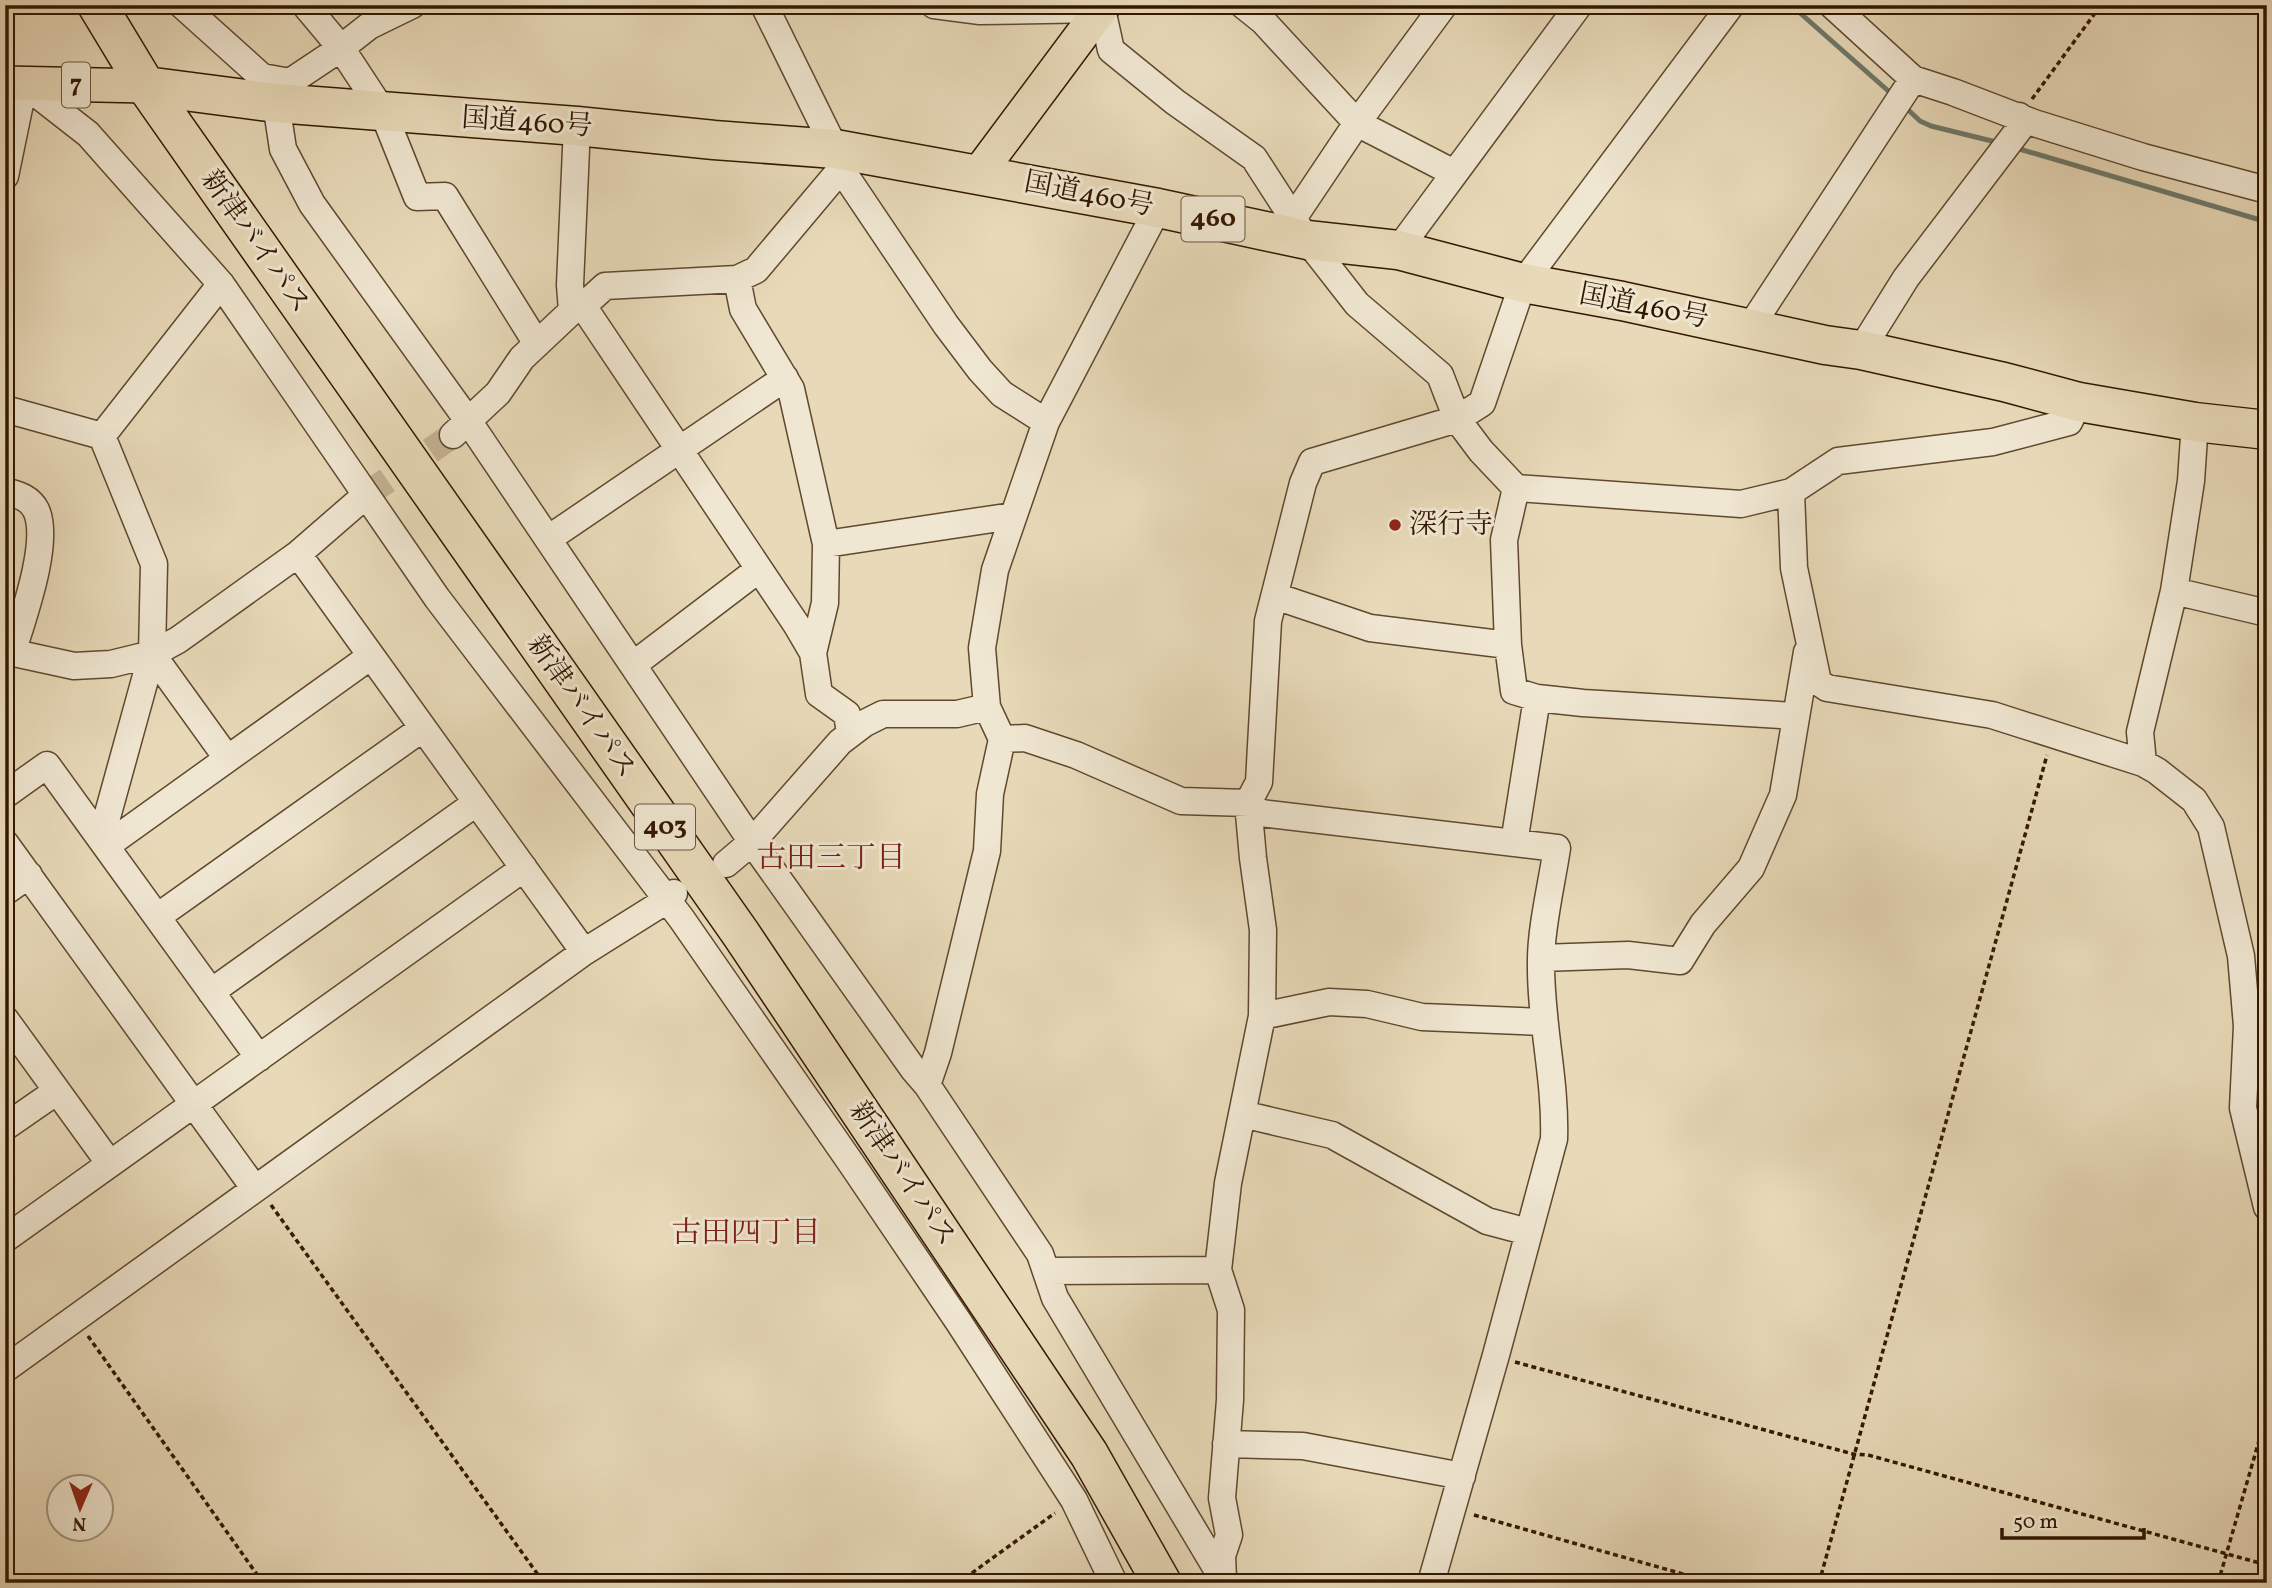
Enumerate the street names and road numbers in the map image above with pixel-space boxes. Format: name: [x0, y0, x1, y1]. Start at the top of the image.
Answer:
road number: 7: [62, 62, 90, 108]
street label: 国道460号: [460, 99, 594, 147]
street label: 新津バイパス: [191, 162, 319, 322]
street label: 国道460号: [1021, 163, 1157, 227]
road number: 460: [1182, 196, 1244, 242]
street label: 国道460号: [1576, 275, 1712, 339]
street label: 新津バイパス: [517, 627, 645, 787]
road number: 403: [635, 804, 695, 849]
street label: 新津バイパス: [839, 1094, 965, 1254]

